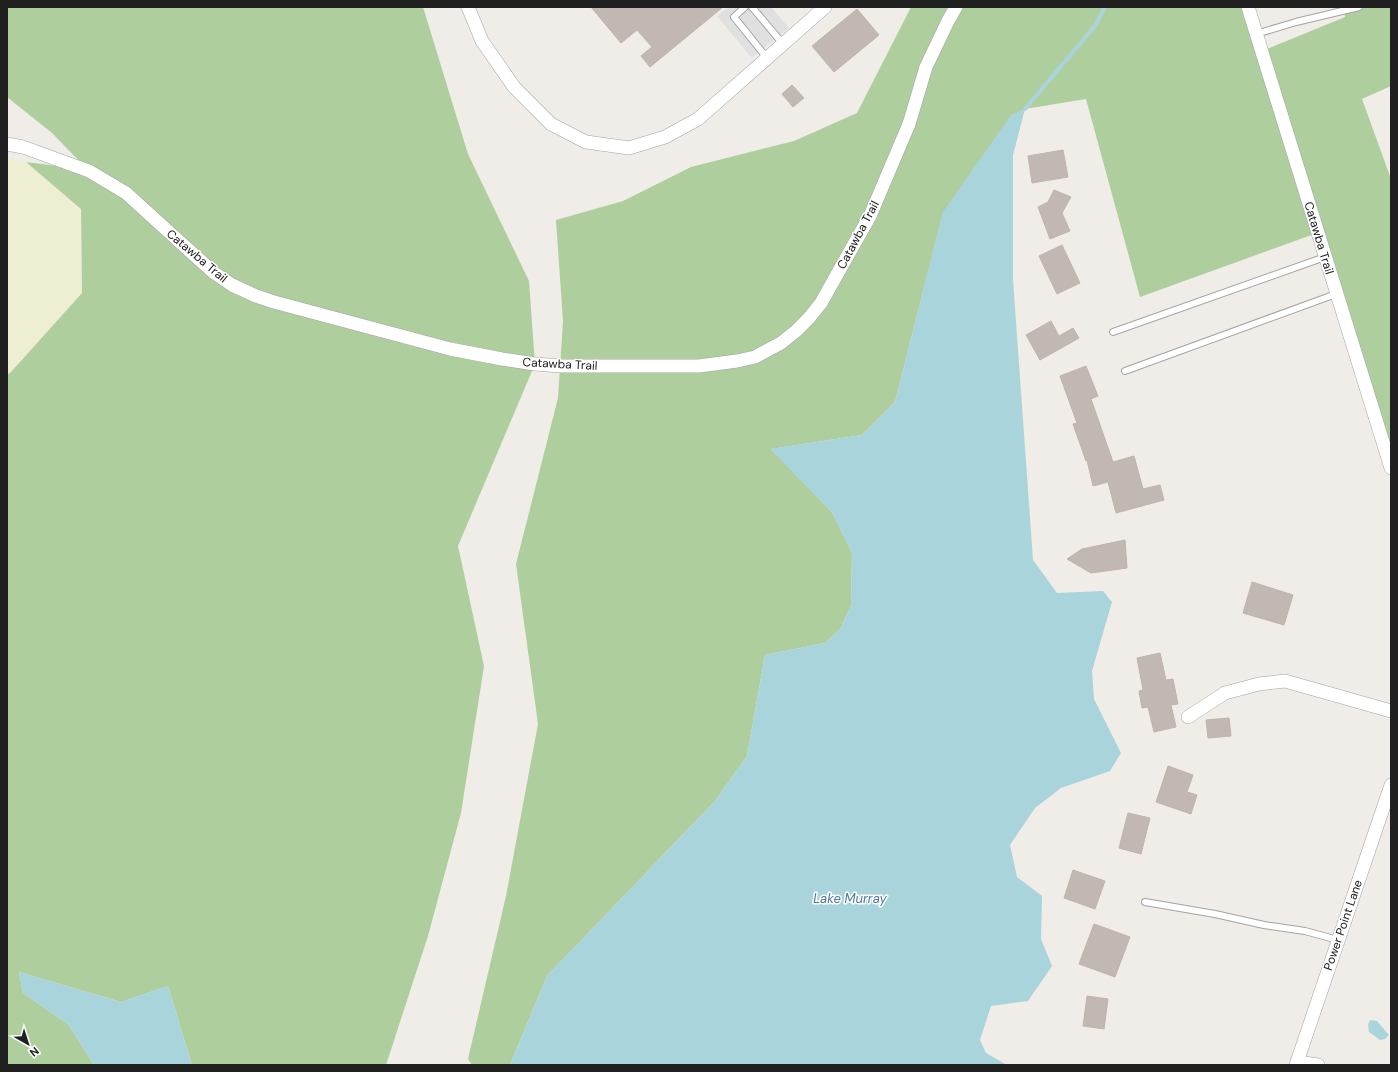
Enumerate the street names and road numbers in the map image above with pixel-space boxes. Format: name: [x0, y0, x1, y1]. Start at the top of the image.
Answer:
street label: Catawba Trail: [833, 198, 883, 272]
street label: Catawba Trail: [1300, 200, 1338, 276]
street label: Catawba Trail: [163, 226, 231, 286]
street label: Catawba Trail: [522, 354, 598, 374]
street label: Power Point Lane: [1320, 877, 1366, 972]

